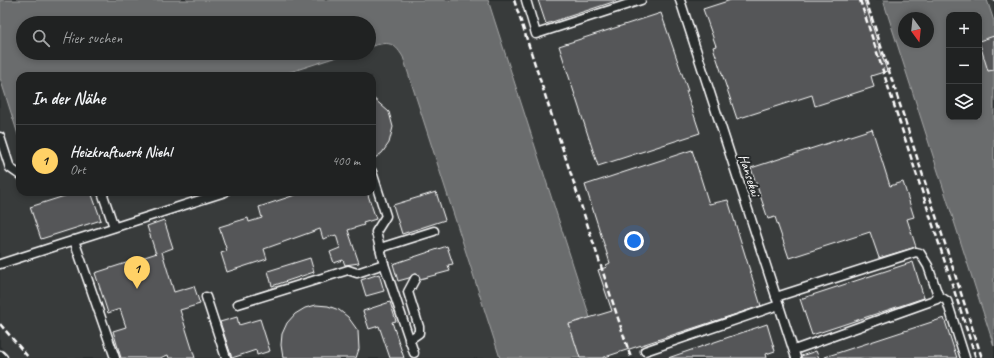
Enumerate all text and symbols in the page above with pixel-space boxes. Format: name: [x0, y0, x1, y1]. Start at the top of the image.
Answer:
north arrow: [898, 12, 934, 48]
map controls: [946, 12, 982, 120]
button: +: [946, 12, 982, 48]
search box: [16, 16, 376, 60]
icon: search: [30, 27, 52, 49]
text: Hier suchen: [62, 29, 122, 48]
button: −: [946, 48, 982, 84]
button: layers: [946, 84, 982, 120]
text: In der Nähe: [32, 88, 105, 109]
text: Heizkraftwerk Niehl: [70, 143, 172, 162]
street label: Hansekai: [735, 152, 765, 201]
text: 1: [42, 153, 48, 169]
text: 400 m: [332, 153, 360, 169]
text: Ort: [70, 162, 85, 178]
your location: [624, 231, 644, 251]
pin: 1: [124, 256, 150, 289]

